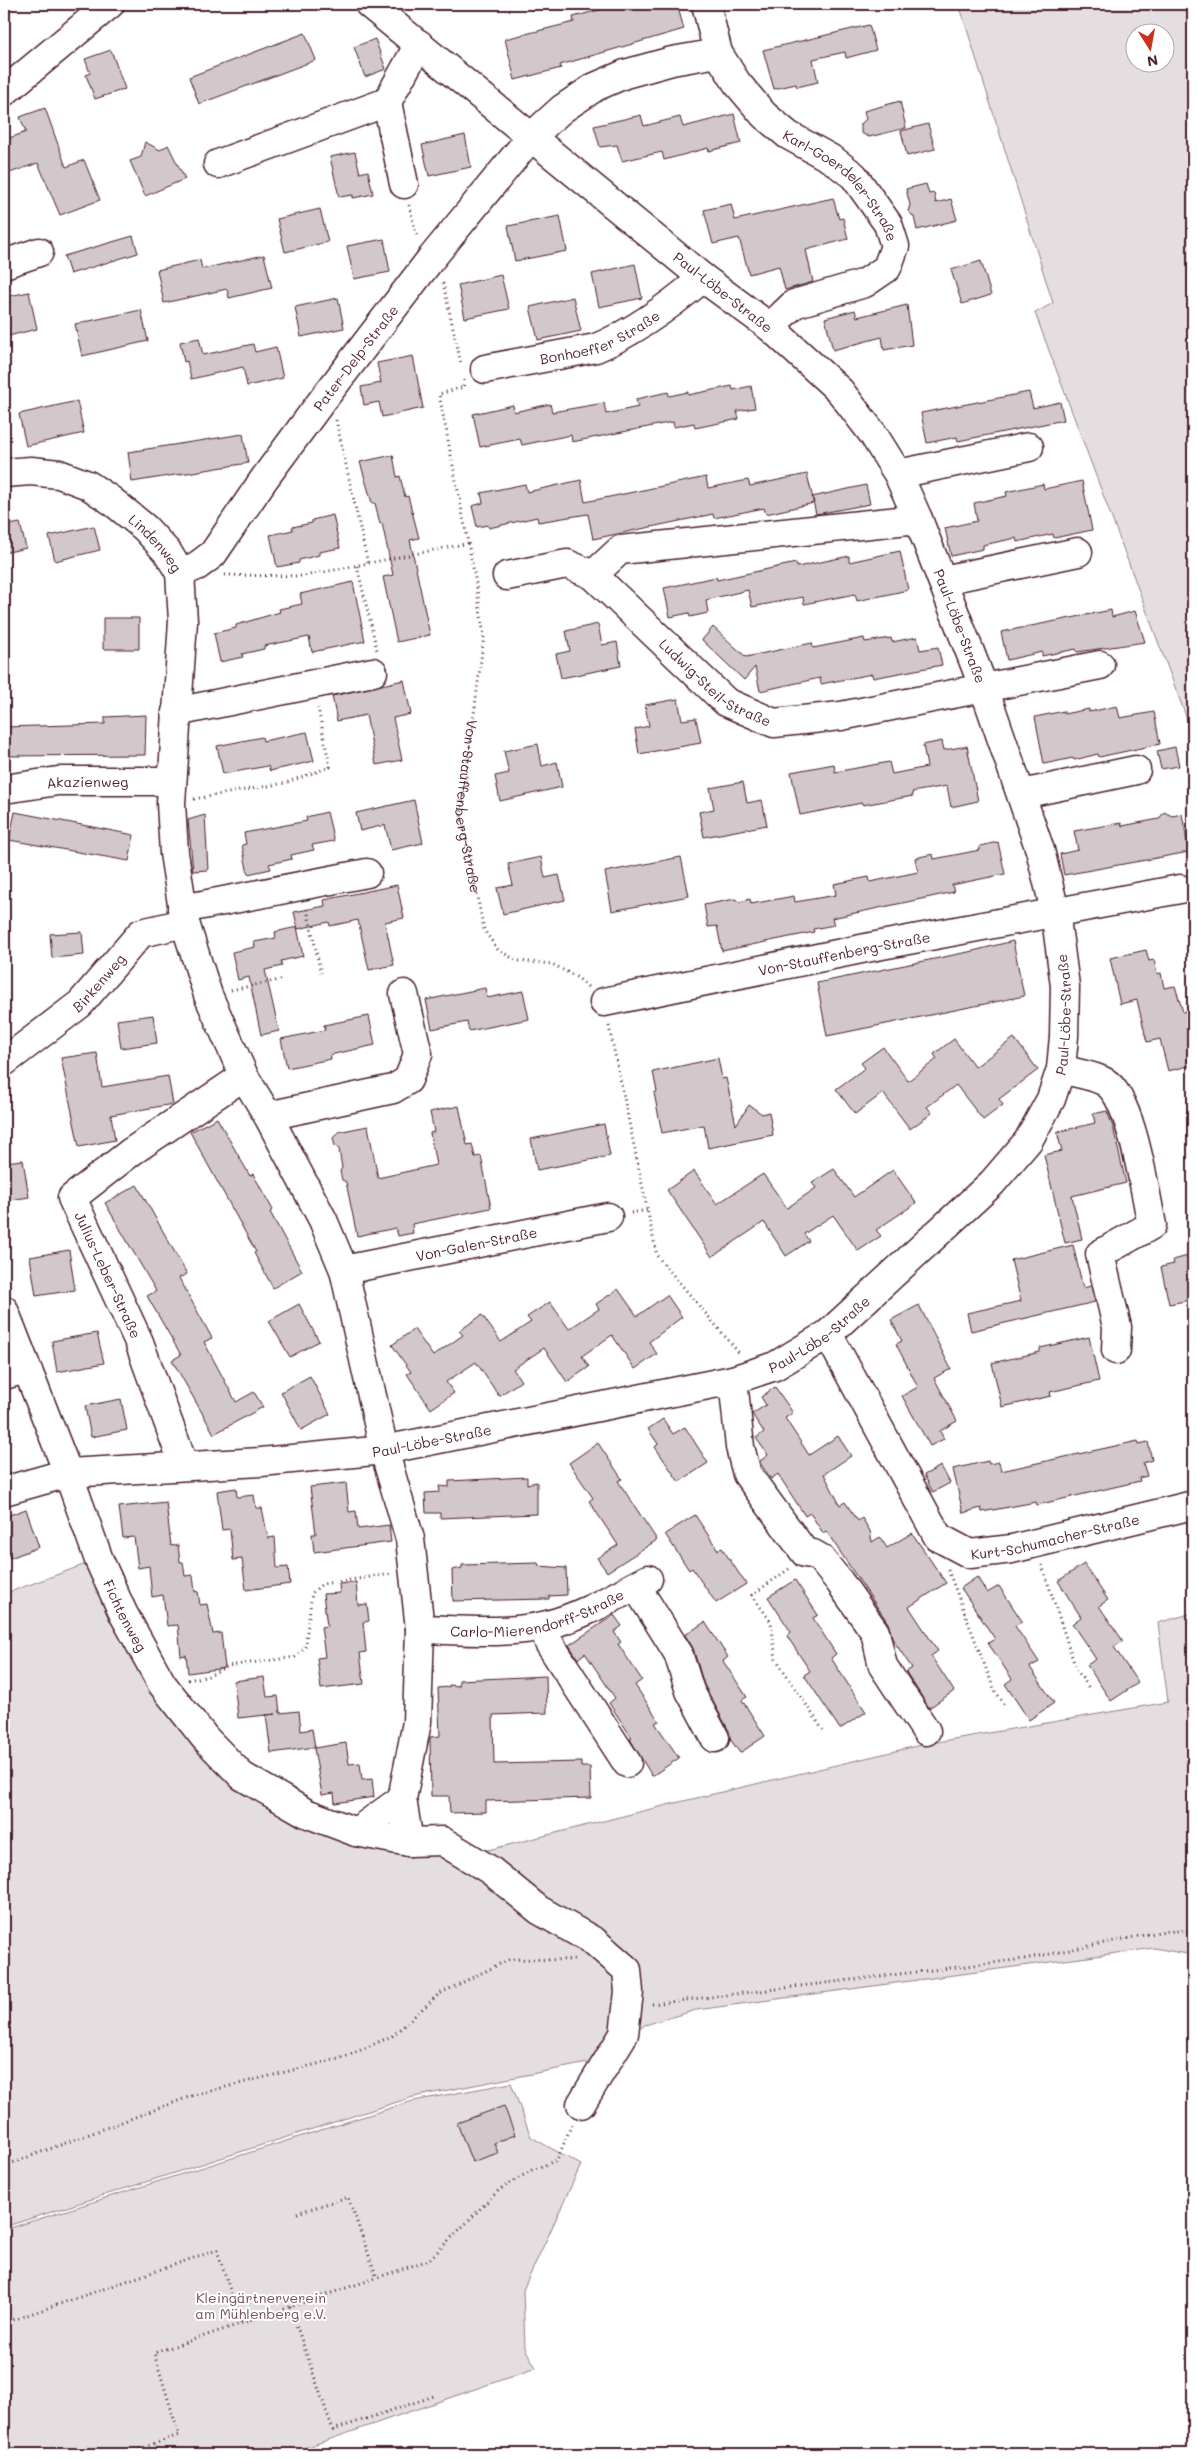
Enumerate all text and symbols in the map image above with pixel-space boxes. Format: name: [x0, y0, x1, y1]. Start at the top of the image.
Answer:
north arrow: [1124, 22, 1174, 72]
text: N: [1146, 51, 1160, 72]
street label: Karl-Goerdeler-Straße: [780, 125, 902, 243]
street label: Paul-Löbe-Straße: [670, 247, 776, 337]
street label: Pater-Delp-Straße: [308, 301, 402, 414]
street label: Bonhoeffer Straße: [538, 305, 663, 368]
street label: Lindenweg: [125, 509, 187, 575]
street label: Paul-Löbe-Straße: [929, 566, 991, 686]
street label: Ludwig-Steil-Straße: [656, 634, 774, 730]
street label: Von-Stauffenberg-Straße: [451, 719, 486, 894]
street label: Akazienweg: [45, 772, 128, 792]
street label: Von-Stauffenberg-Straße: [756, 927, 932, 980]
street label: Birkenweg: [68, 949, 129, 1016]
street label: Paul-Löbe-Straße: [1050, 953, 1075, 1077]
street label: Julius-Leber-Straße: [70, 1209, 146, 1341]
street label: Von-Galen-Straße: [414, 1222, 539, 1265]
street label: Paul-Löbe-Straße: [766, 1291, 873, 1377]
street label: Paul-Löbe-Straße: [371, 1419, 493, 1461]
street label: Kurt-Schumacher-Straße: [970, 1509, 1141, 1563]
street label: Fichtenweg: [100, 1576, 152, 1655]
street label: Carlo-Mierendorff-Straße: [450, 1584, 627, 1641]
park label: Kleingärtnerverein am Mühlenberg e.V.: [195, 2288, 327, 2323]

